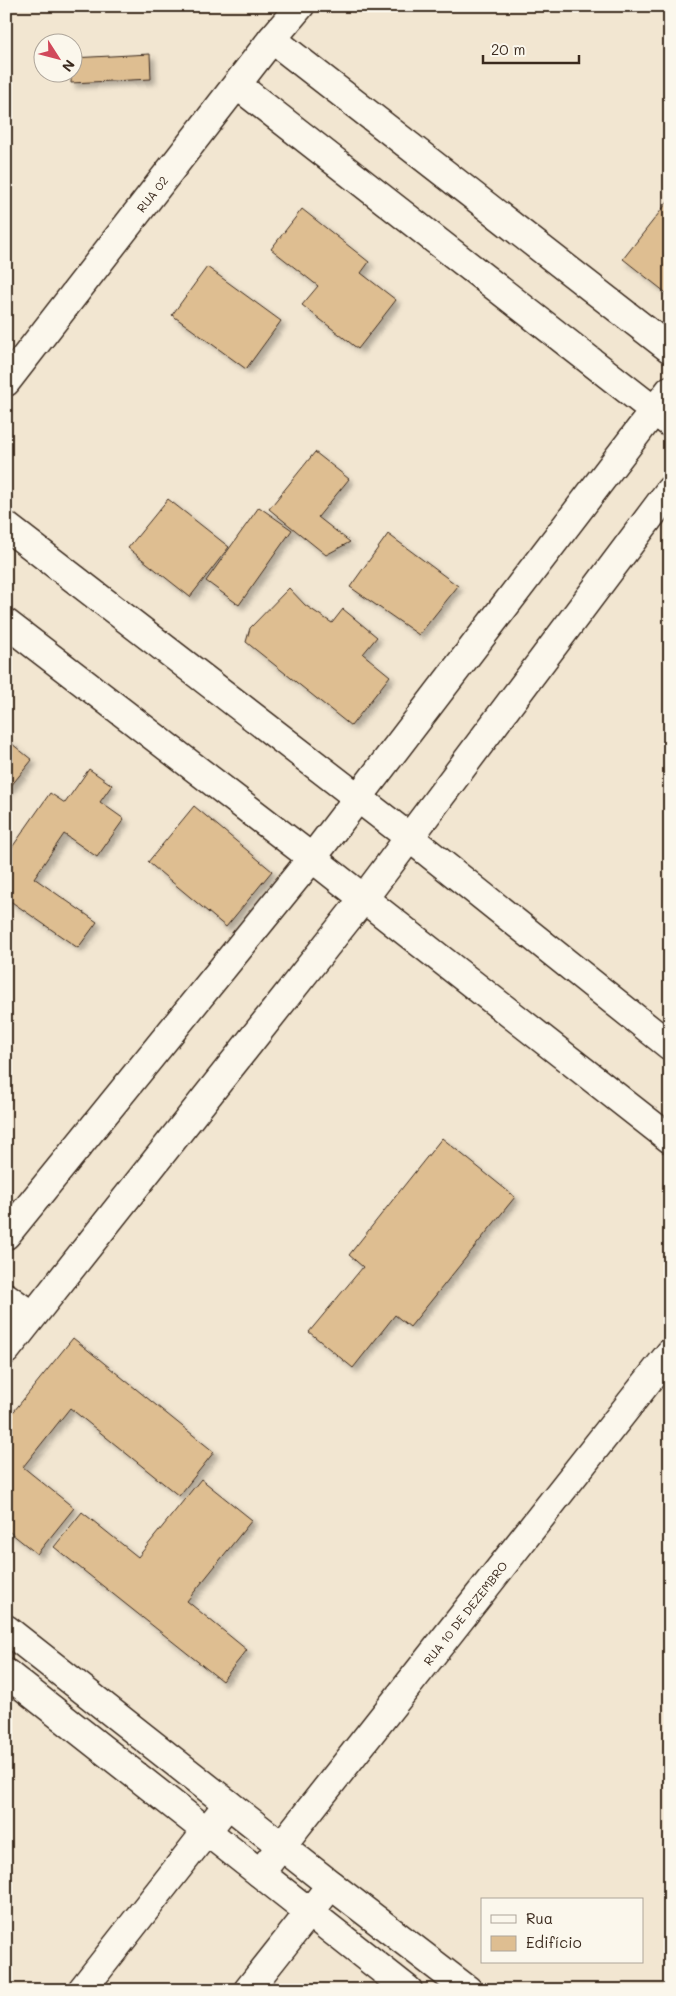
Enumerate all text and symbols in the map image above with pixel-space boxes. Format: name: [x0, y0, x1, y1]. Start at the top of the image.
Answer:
north arrow: [32, 32, 82, 82]
scale bar: [483, 32, 580, 64]
text: 20 m: [491, 39, 525, 59]
text: N: [58, 56, 80, 76]
street label: RUA 02: [133, 173, 171, 215]
street label: RUA 10 DE DEZEMBRO: [419, 1558, 511, 1668]
legend: [481, 1898, 644, 1964]
text: Rua: [526, 1908, 553, 1928]
text: Edifício: [526, 1932, 582, 1952]

